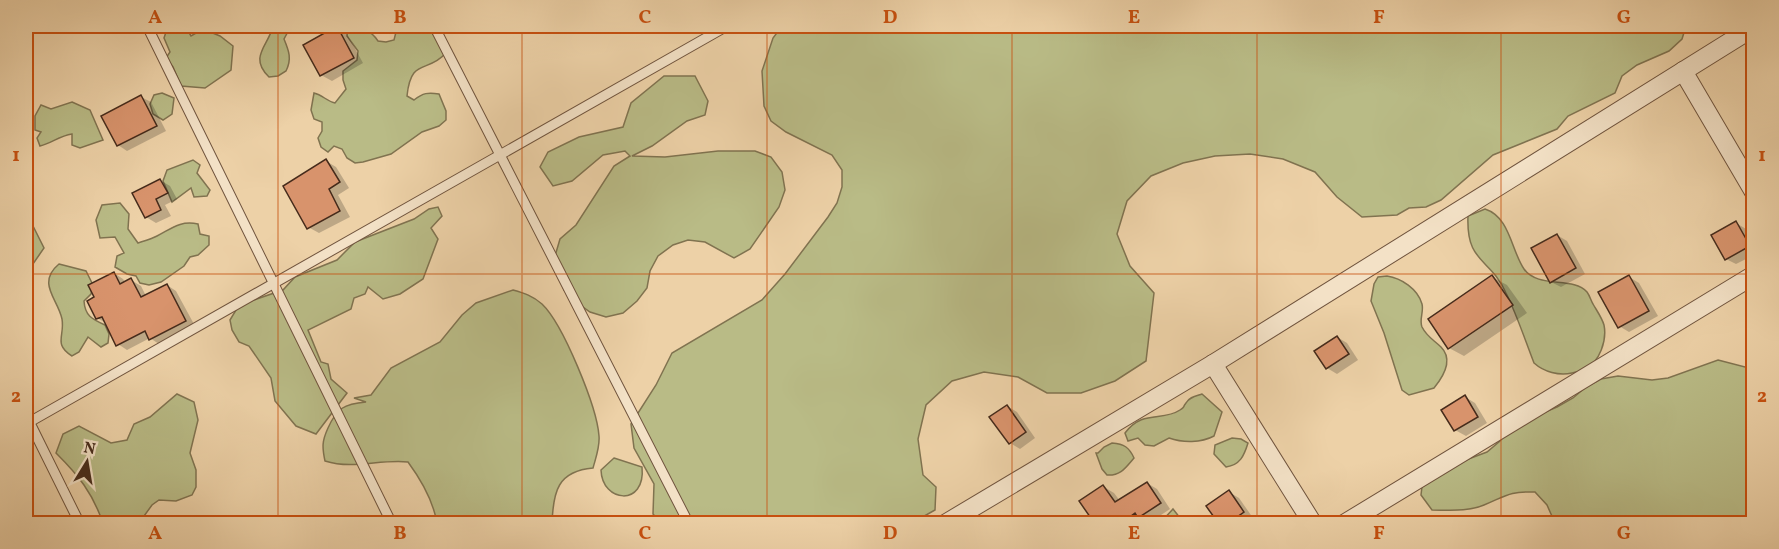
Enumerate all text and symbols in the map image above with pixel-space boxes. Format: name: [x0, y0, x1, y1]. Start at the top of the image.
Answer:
text: A: [148, 4, 162, 32]
text: B: [393, 4, 407, 32]
text: C: [639, 4, 652, 32]
text: D: [883, 4, 897, 32]
text: E: [1128, 4, 1140, 32]
text: F: [1373, 4, 1385, 32]
text: G: [1617, 4, 1631, 32]
text: 1: [12, 142, 20, 170]
text: 1: [1758, 142, 1766, 170]
text: 2: [11, 383, 21, 411]
text: 2: [1757, 383, 1767, 411]
north arrow: [57, 432, 117, 492]
text: N: [82, 437, 98, 461]
text: A: [148, 520, 162, 548]
text: B: [393, 520, 407, 548]
text: C: [639, 520, 652, 548]
text: D: [883, 520, 897, 548]
text: E: [1128, 520, 1140, 548]
text: F: [1373, 520, 1385, 548]
text: G: [1617, 520, 1631, 548]

